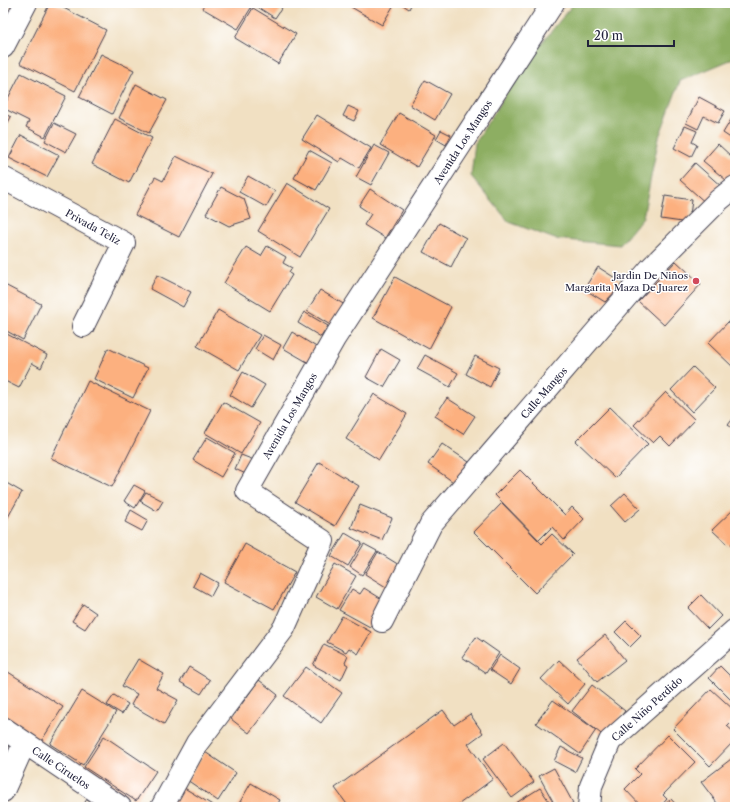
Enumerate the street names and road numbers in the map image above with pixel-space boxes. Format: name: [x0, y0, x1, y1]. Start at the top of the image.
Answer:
street label: Avenida Los Mangos: [430, 97, 495, 187]
street label: Privada Teliz: [63, 207, 123, 247]
street label: Calle Mangos: [518, 364, 570, 422]
street label: Avenida Los Mangos: [259, 370, 320, 462]
street label: Calle Niño Perdido: [609, 674, 685, 744]
street label: Calle Ciruelos: [29, 744, 93, 792]

